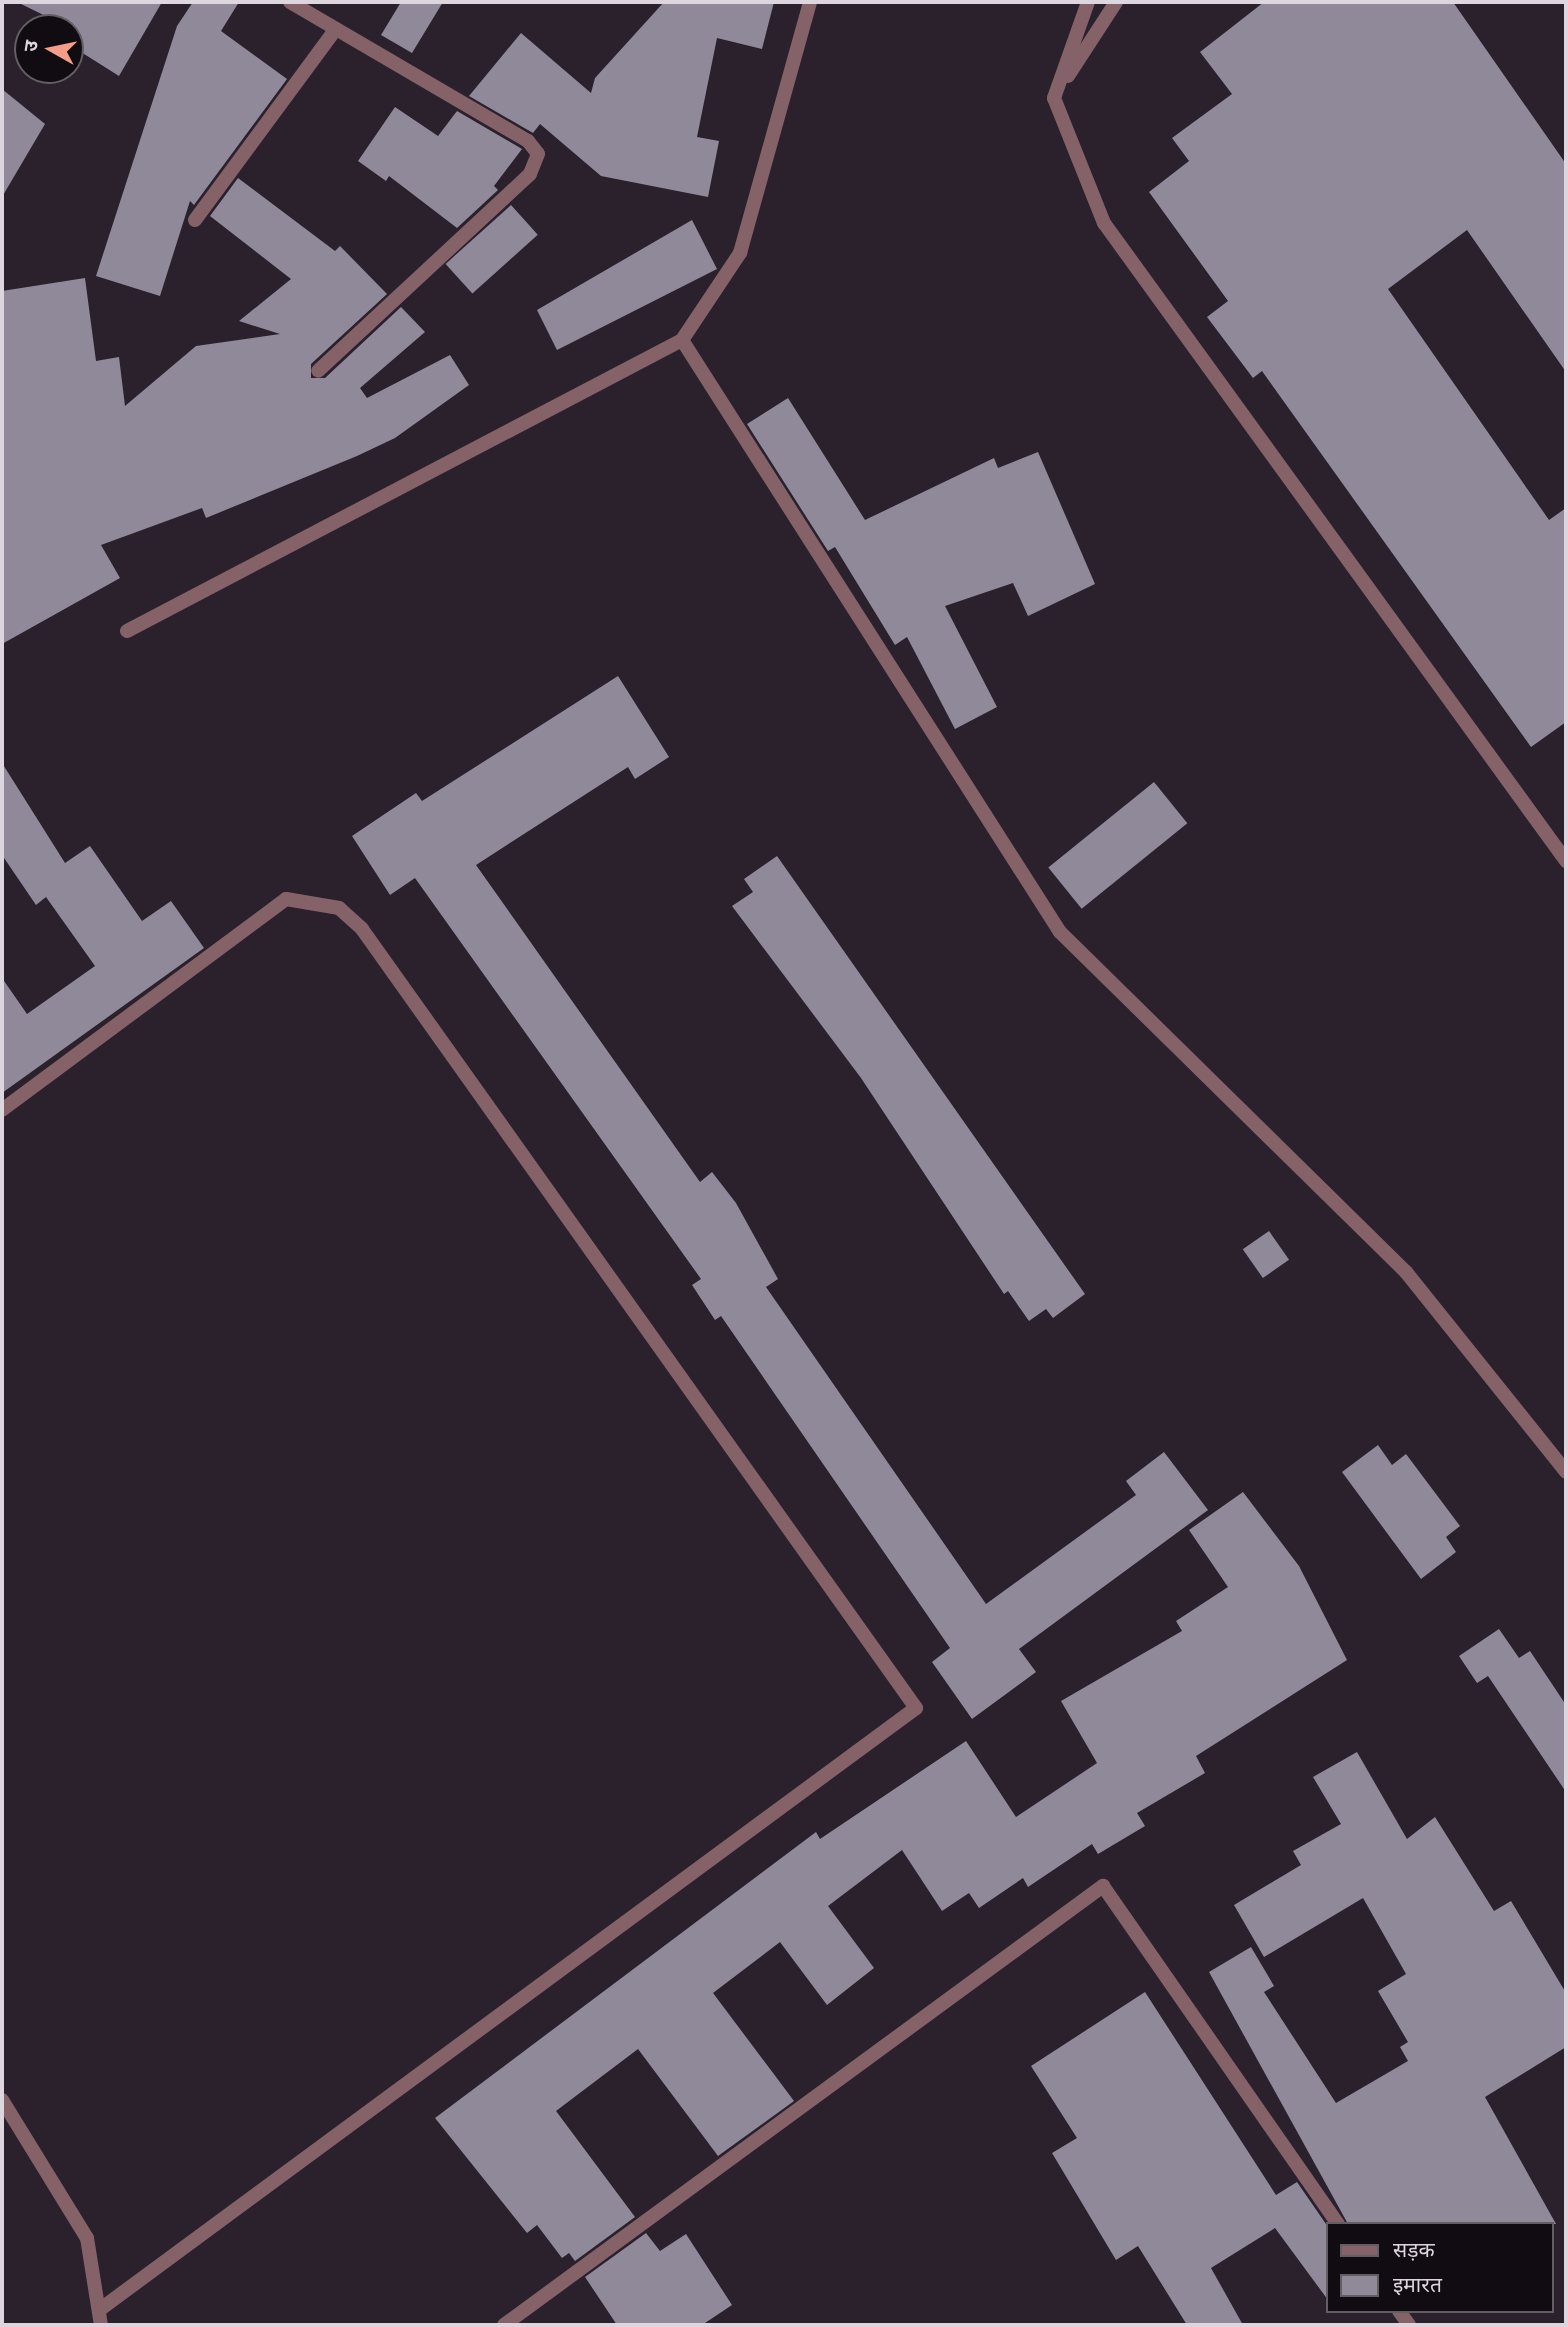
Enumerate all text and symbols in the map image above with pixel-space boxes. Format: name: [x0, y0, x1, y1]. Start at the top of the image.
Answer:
north arrow: [14, 14, 84, 84]
text: उ: [18, 39, 42, 53]
legend: [1326, 2222, 1554, 2313]
text: सड़क: [1393, 2236, 1435, 2261]
text: इमारत: [1393, 2271, 1442, 2296]

